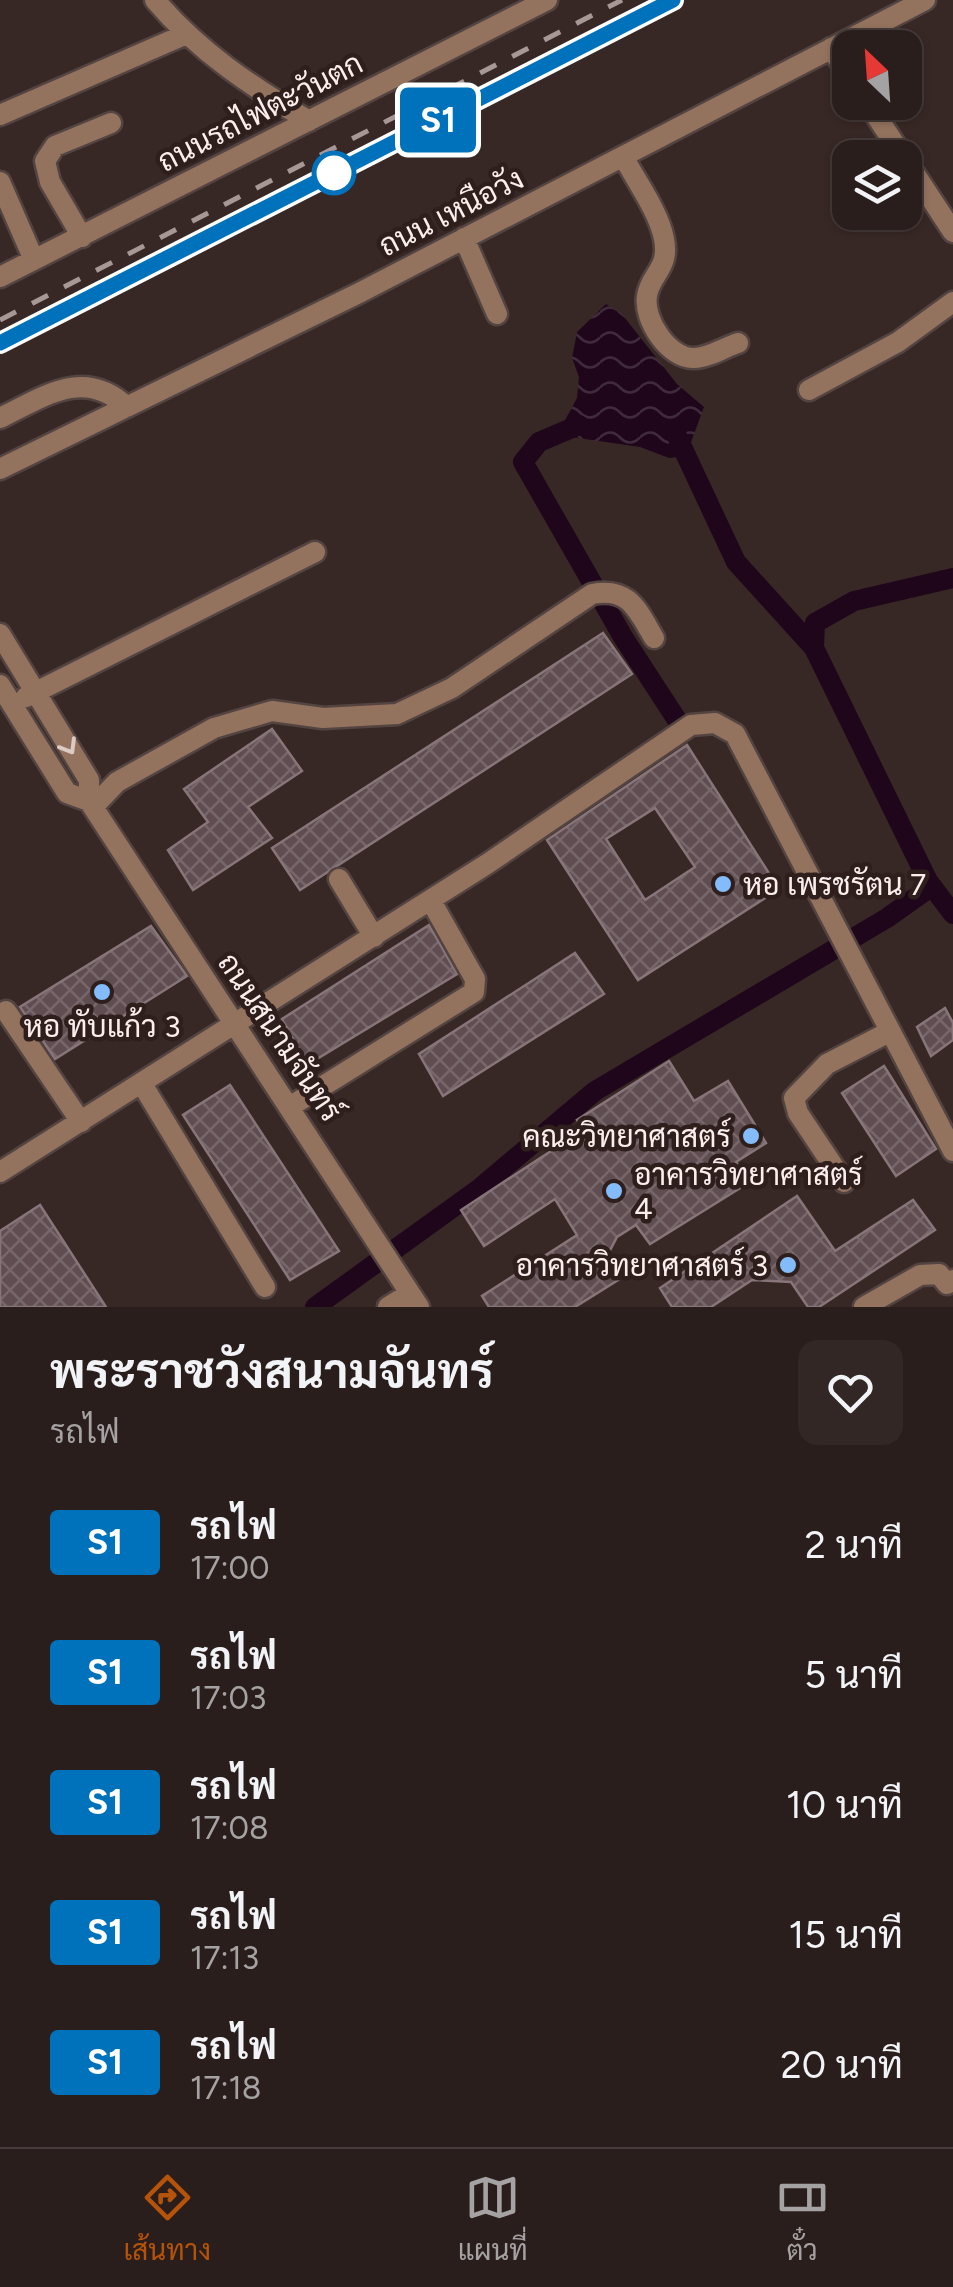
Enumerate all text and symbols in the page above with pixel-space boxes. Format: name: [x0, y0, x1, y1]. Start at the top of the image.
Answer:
north arrow: [832, 30, 922, 120]
map controls: [832, 30, 922, 230]
street label: ถนนรถไฟตะวันตก: [151, 44, 369, 180]
line badge: S1: [393, 88, 483, 152]
text: S1: [420, 99, 456, 141]
button: layers: [832, 140, 922, 230]
unlabelled marker: [313, 152, 355, 194]
street label: ถนน เหนือวัง: [373, 160, 529, 264]
one-way arrow: [57, 736, 76, 754]
place label: หอ เพรชรัตน 7: [743, 866, 926, 903]
marker: หอ เพรชรัตน 7: [712, 873, 734, 895]
street label: ถนนสนามจันทร์: [210, 945, 351, 1128]
marker: หอ ทับแก้ว 3: [91, 981, 113, 1003]
place label: หอ ทับแก้ว 3: [24, 1006, 180, 1045]
place label: คณะวิทยาศาสตร์: [522, 1117, 731, 1155]
marker: คณะวิทยาศาสตร์: [740, 1125, 762, 1147]
place label: อาคารวิทยาศาสตร์ 4: [634, 1155, 863, 1227]
marker: อาคารวิทยาศาสตร์ 4: [603, 1180, 625, 1202]
place label: อาคารวิทยาศาสตร์ 3: [515, 1246, 768, 1284]
marker: อาคารวิทยาศาสตร์ 3: [777, 1254, 799, 1276]
button: heart: [798, 1340, 903, 1445]
text: พระราชวังสนามจันทร์: [50, 1342, 494, 1400]
text: รถไฟ: [50, 1413, 120, 1451]
text: รถไฟ: [190, 1503, 277, 1549]
text: S1: [87, 1521, 123, 1563]
text: 2 นาที: [805, 1522, 903, 1568]
text: 17:00: [190, 1549, 270, 1587]
text: รถไฟ: [190, 1633, 277, 1679]
text: S1: [87, 1651, 123, 1693]
text: 5 นาที: [804, 1652, 903, 1698]
text: 17:03: [190, 1679, 266, 1717]
text: รถไฟ: [190, 1763, 277, 1809]
text: S1: [87, 1781, 123, 1823]
text: 10 นาที: [786, 1782, 903, 1828]
text: 17:08: [190, 1809, 269, 1847]
text: รถไฟ: [190, 1893, 277, 1939]
text: S1: [87, 1911, 123, 1953]
text: 15 นาที: [788, 1912, 903, 1958]
text: 17:13: [190, 1939, 259, 1977]
text: รถไฟ: [190, 2023, 277, 2069]
text: S1: [87, 2041, 123, 2083]
text: 20 นาที: [780, 2042, 903, 2088]
text: 17:18: [190, 2069, 261, 2107]
tab: เส้นทาง: [123, 2170, 211, 2267]
tab: แผนที่: [458, 2170, 528, 2267]
tab: ตั๋ว: [775, 2170, 830, 2267]

